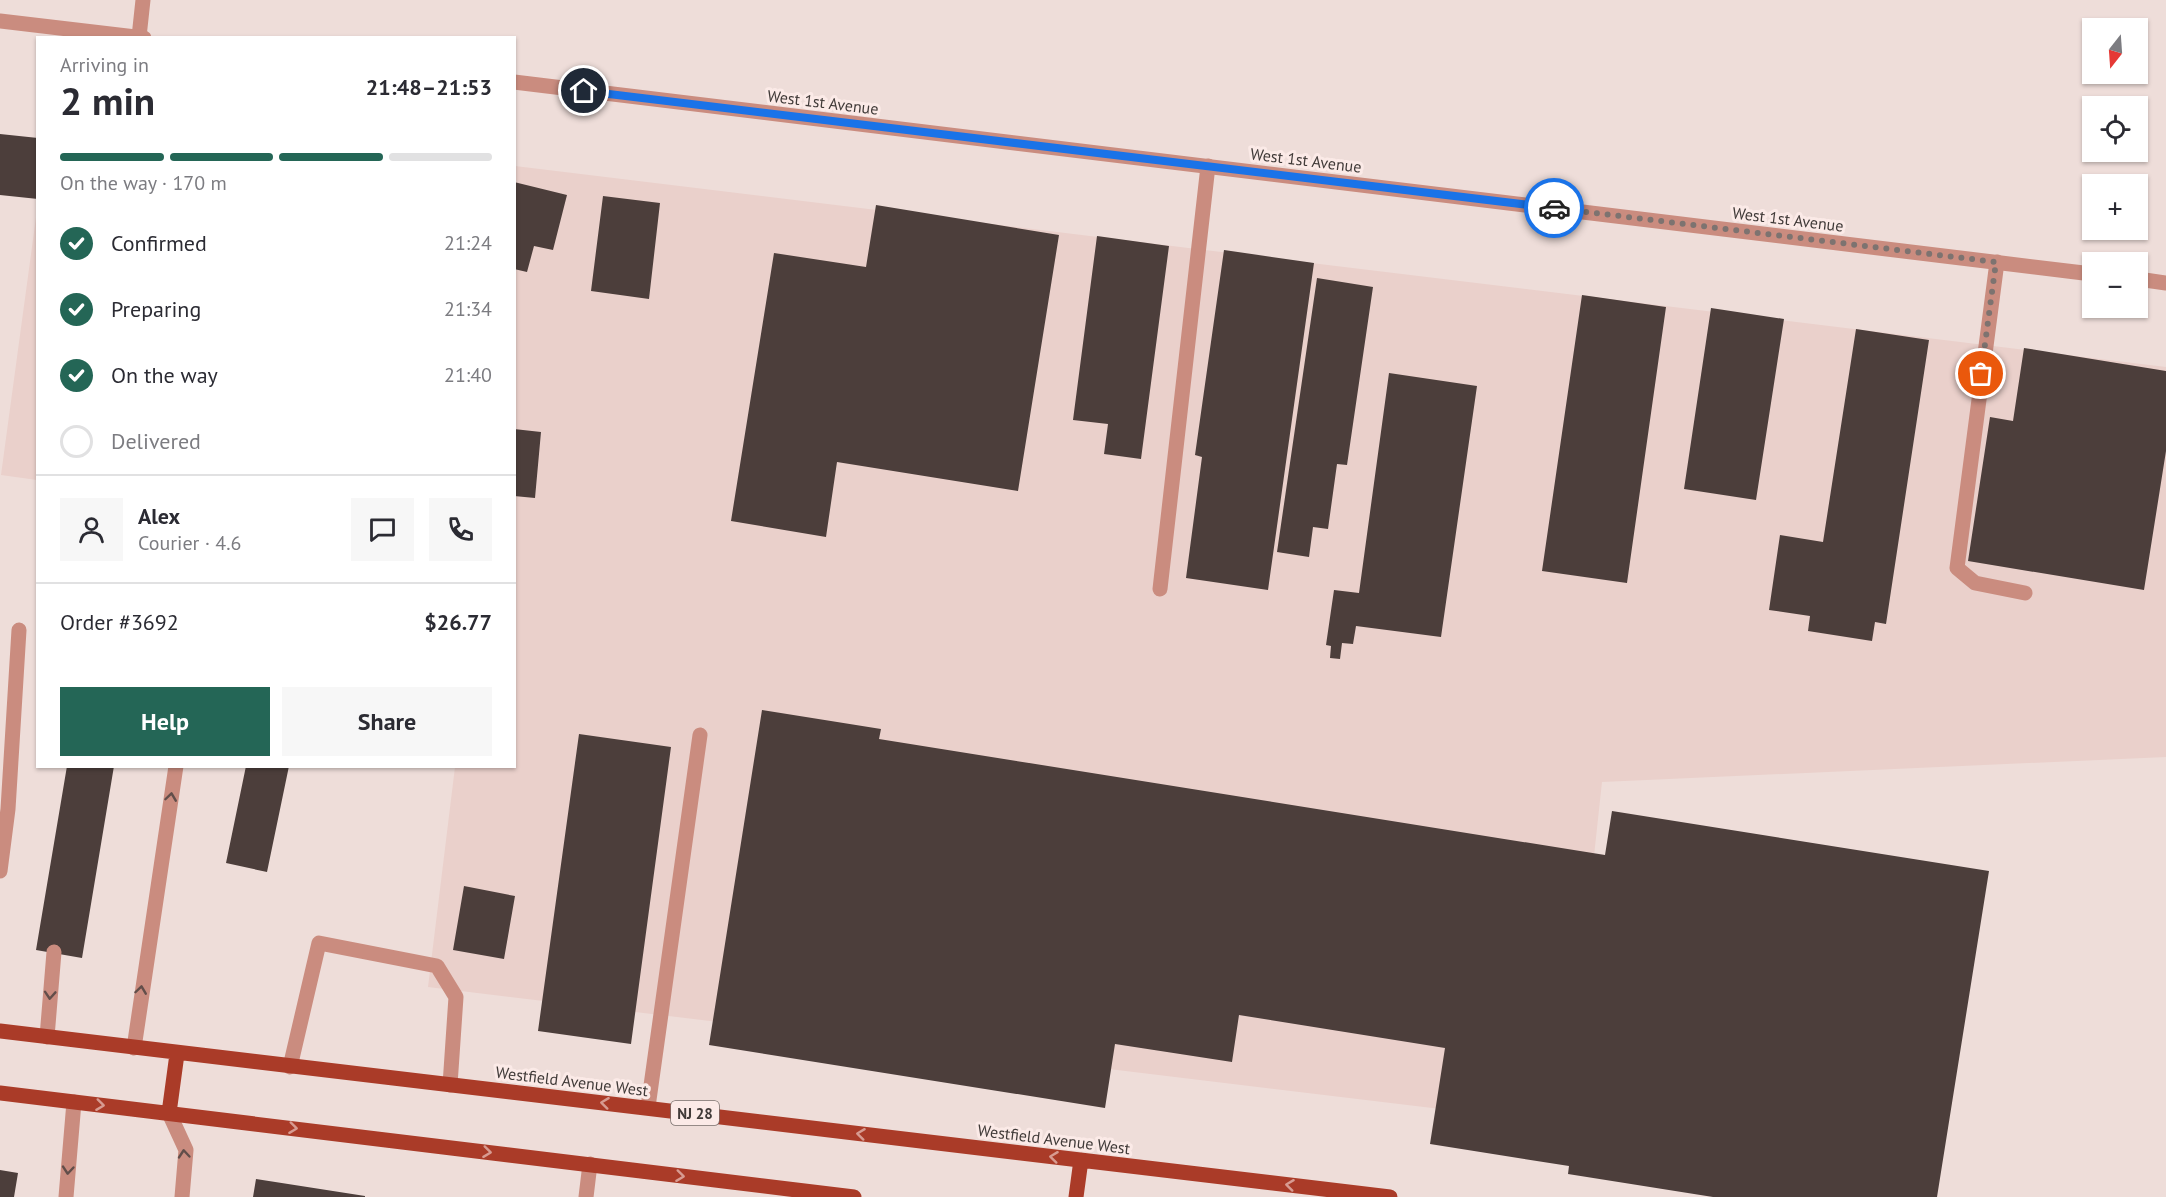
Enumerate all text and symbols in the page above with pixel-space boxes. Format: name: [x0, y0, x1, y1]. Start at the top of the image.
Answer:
north arrow: [2082, 18, 2148, 84]
map controls: [2082, 18, 2148, 318]
text: Arriving in: [60, 52, 149, 78]
pin: [558, 65, 609, 116]
text: 21:48–21:53: [366, 73, 492, 101]
icon: home: [567, 74, 600, 107]
text: 2 min: [60, 75, 155, 126]
street label: West 1st Avenue: [766, 85, 880, 119]
button: locate: [2082, 96, 2148, 162]
street label: West 1st Avenue: [1249, 143, 1363, 177]
text: On the way · 170 m: [60, 170, 227, 196]
button: +: [2082, 174, 2148, 240]
courier: [1524, 178, 1584, 238]
icon: car: [1538, 192, 1571, 225]
street label: West 1st Avenue: [1731, 202, 1845, 236]
icon: check: [60, 227, 93, 260]
text: Confirmed: [111, 229, 207, 257]
text: 21:24: [444, 230, 492, 256]
button: −: [2082, 252, 2148, 318]
icon: check: [60, 293, 93, 326]
text: Preparing: [111, 295, 201, 323]
text: 21:34: [444, 296, 492, 322]
pin: [1955, 348, 2006, 399]
icon: bag: [1964, 357, 1997, 390]
icon: check: [60, 359, 93, 392]
text: On the way: [111, 361, 218, 389]
text: 21:40: [444, 362, 492, 388]
text: Delivered: [111, 427, 201, 455]
button: person: [60, 498, 123, 561]
button: chat: [351, 498, 414, 561]
button: phone: [429, 498, 492, 561]
text: Alex: [138, 502, 180, 530]
text: Courier · 4.6: [138, 530, 241, 556]
text: Order #3692: [60, 608, 179, 636]
text: $26.77: [424, 608, 492, 636]
button: Help: [60, 687, 270, 756]
button: Share: [282, 687, 492, 756]
one-way arrow: [165, 793, 177, 802]
one-way arrow: [135, 985, 147, 995]
one-way arrow: [43, 990, 56, 999]
street label: Westfield Avenue West: [495, 1062, 650, 1100]
one-way arrow: [600, 1097, 609, 1109]
one-way arrow: [95, 1098, 104, 1111]
road number: NJ 28: [671, 1101, 719, 1125]
street label: Westfield Avenue West: [977, 1120, 1132, 1158]
one-way arrow: [289, 1122, 298, 1134]
one-way arrow: [856, 1128, 866, 1140]
one-way arrow: [482, 1145, 492, 1158]
one-way arrow: [178, 1149, 191, 1159]
one-way arrow: [1050, 1151, 1059, 1164]
one-way arrow: [62, 1166, 75, 1175]
one-way arrow: [676, 1169, 685, 1181]
one-way arrow: [1285, 1179, 1294, 1192]

